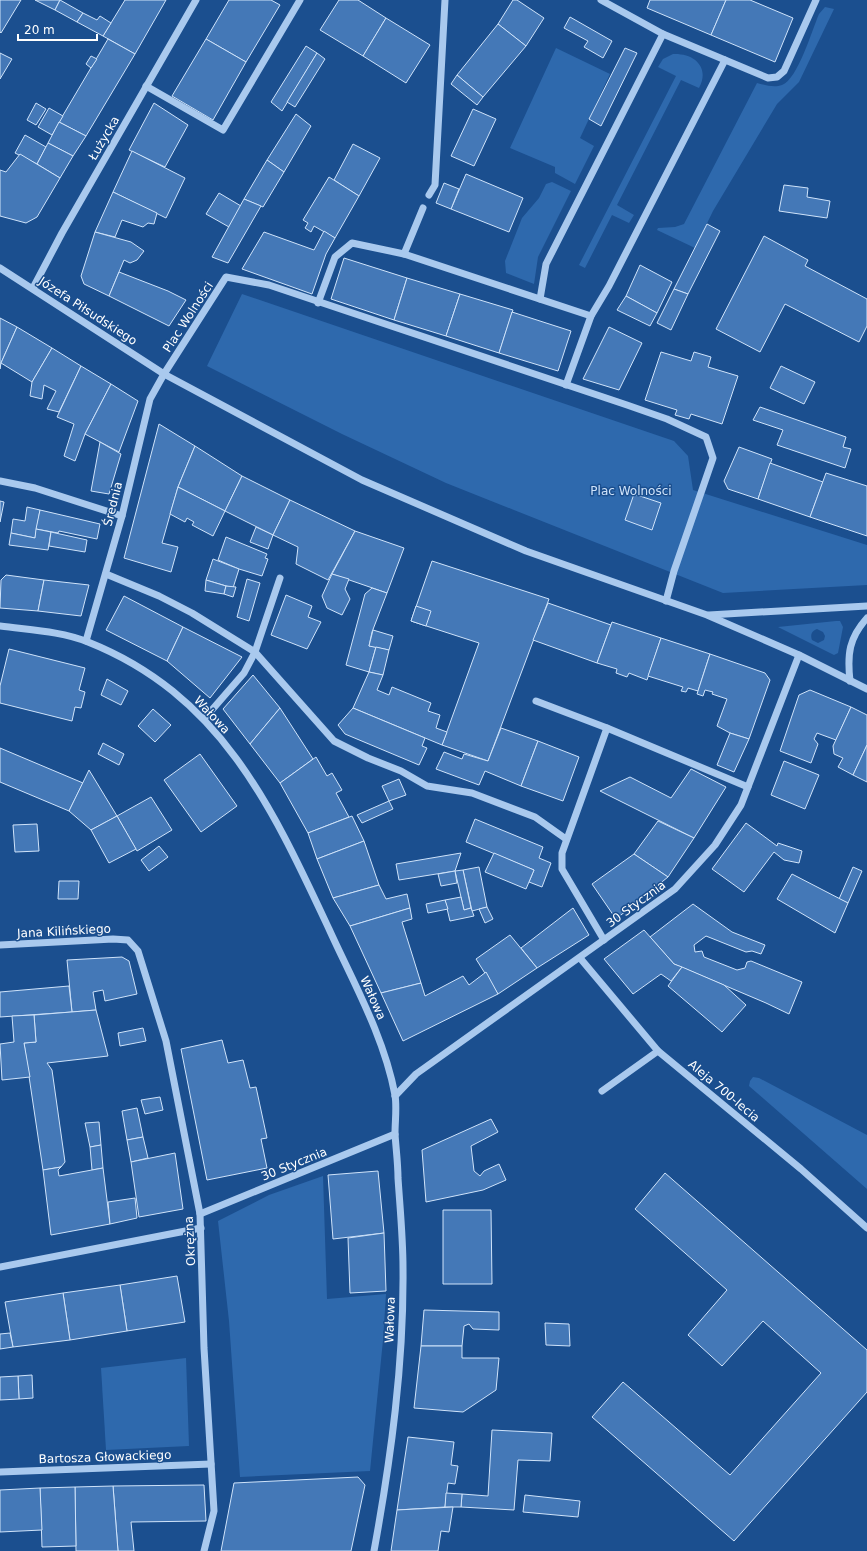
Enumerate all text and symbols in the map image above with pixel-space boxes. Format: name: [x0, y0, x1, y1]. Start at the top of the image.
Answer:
scale bar: [18, 16, 97, 42]
text: 20 m: [24, 23, 55, 37]
street label: Łużycka: [85, 114, 122, 163]
street label: Józefa Piłsudskiego: [36, 274, 140, 348]
street label: Plac Wolności: [160, 279, 216, 355]
street label: Średnia: [100, 480, 125, 528]
park label: Plac Wolności: [590, 484, 672, 498]
street label: Wałowa: [191, 693, 233, 737]
street label: 30 Stycznia: [604, 878, 668, 930]
street label: Jana Kilińskiego: [16, 922, 111, 941]
street label: Wałowa: [357, 974, 389, 1022]
street label: Aleja 700-lecia: [686, 1057, 762, 1125]
street label: 30 Stycznia: [259, 1144, 329, 1184]
street label: Okrężna: [182, 1216, 198, 1266]
street label: Wałowa: [382, 1297, 398, 1343]
street label: Bartosza Głowackiego: [38, 1448, 172, 1466]

